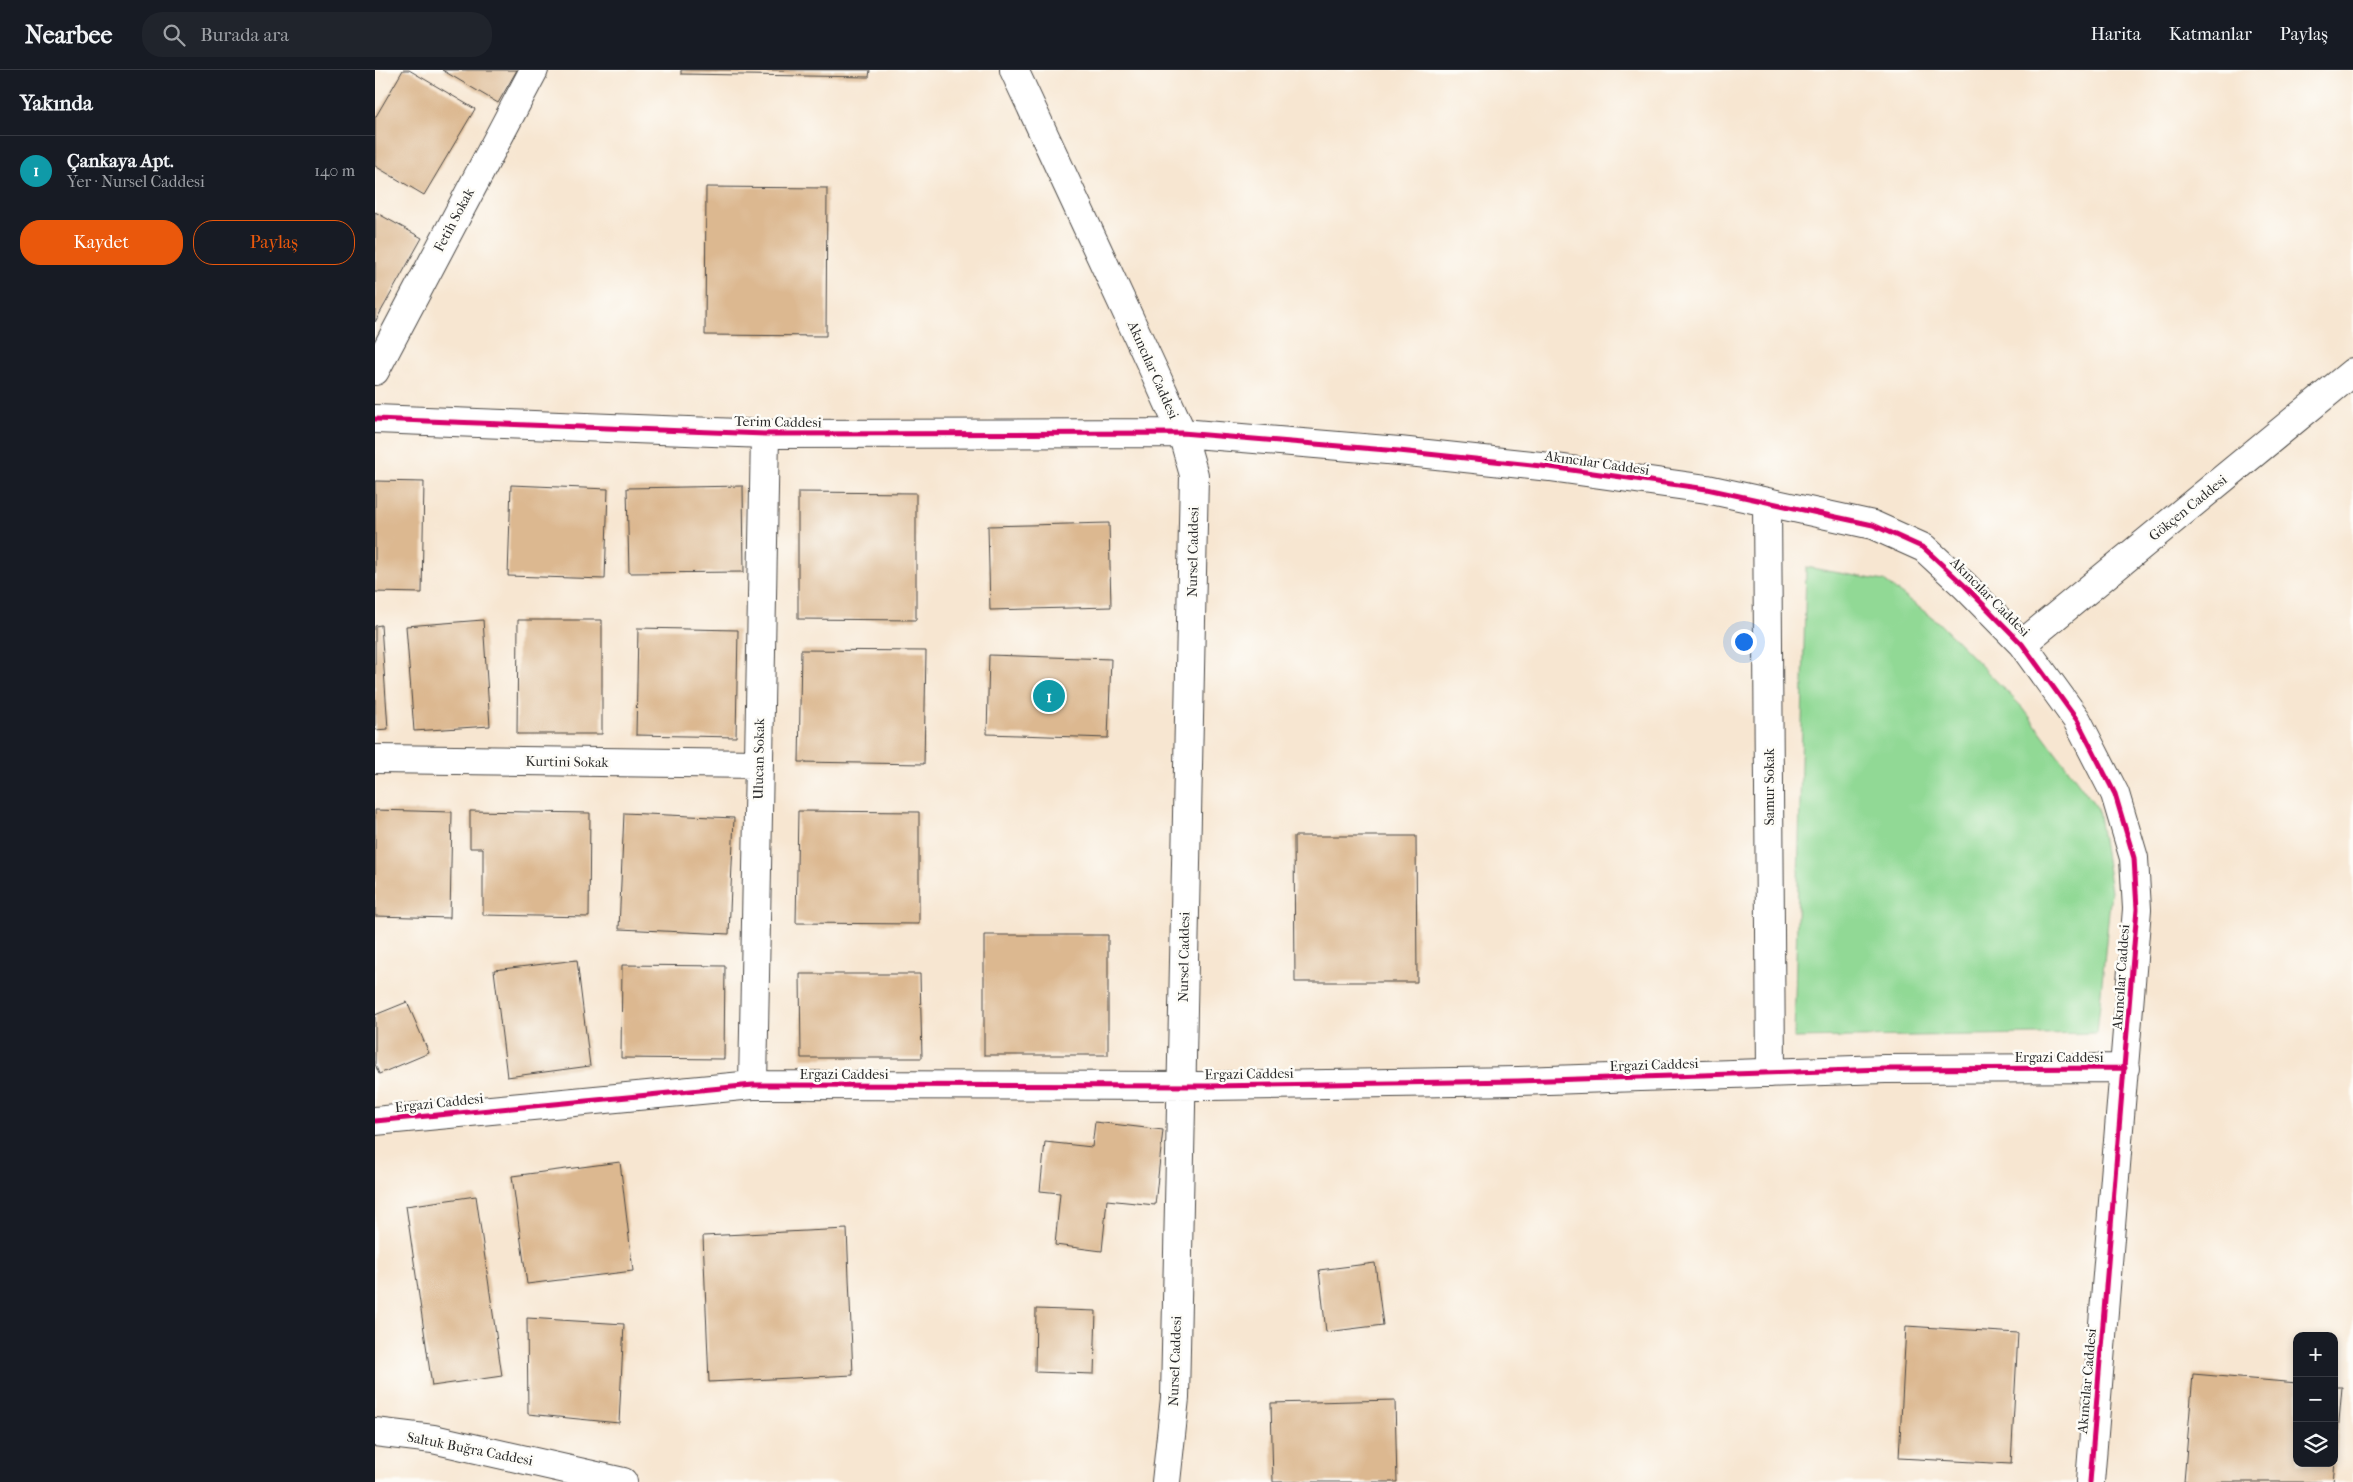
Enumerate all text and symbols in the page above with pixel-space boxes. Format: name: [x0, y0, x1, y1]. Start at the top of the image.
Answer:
search box: [142, 12, 492, 57]
text: Nearbee: [25, 21, 112, 49]
icon: search: [160, 21, 188, 49]
text: Burada ara: [200, 24, 289, 46]
text: Harita: [2091, 24, 2141, 45]
text: Katmanlar: [2169, 24, 2252, 45]
text: Paylaş: [2280, 24, 2328, 45]
text: Yakında: [20, 91, 93, 115]
text: Çankaya Apt.: [67, 150, 174, 172]
text: 1: [33, 161, 39, 180]
text: 140 m: [314, 161, 355, 180]
text: Yer · Nursel Caddesi: [67, 172, 205, 191]
street label: Fetih Sokak: [430, 185, 478, 255]
button: Kaydet: [20, 220, 183, 265]
button: Paylaş: [193, 220, 355, 265]
street label: Akıncılar Caddesi: [1123, 317, 1182, 422]
street label: Terim Caddesi: [734, 413, 822, 431]
street label: Akıncılar Caddesi: [1543, 447, 1650, 479]
street label: Gökçen Caddesi: [2146, 471, 2230, 545]
street label: Nursel Caddesi: [1184, 507, 1202, 597]
street label: Akıncılar Caddesi: [1946, 553, 2033, 640]
your location: [1731, 629, 1757, 655]
pin: 1: [1033, 677, 1065, 715]
street label: Ulucan Sokak: [750, 717, 768, 800]
street label: Samur Sokak: [1761, 748, 1778, 826]
street label: Kurtini Sokak: [525, 753, 610, 771]
street label: Nursel Caddesi: [1175, 912, 1193, 1002]
street label: Akıncılar Caddesi: [2109, 924, 2133, 1031]
street label: Ergazi Caddesi: [2014, 1049, 2104, 1066]
street label: Ergazi Caddesi: [1609, 1055, 1699, 1075]
street label: Ergazi Caddesi: [1204, 1065, 1294, 1083]
street label: Ergazi Caddesi: [799, 1066, 889, 1083]
street label: Ergazi Caddesi: [394, 1090, 484, 1116]
street label: Nursel Caddesi: [1165, 1315, 1185, 1407]
street label: Akıncılar Caddesi: [2074, 1328, 2100, 1435]
map controls: [2293, 1332, 2338, 1467]
button: +: [2293, 1332, 2338, 1377]
button: −: [2293, 1377, 2338, 1422]
button: layers: [2293, 1422, 2338, 1467]
street label: Saltuk Buğra Caddesi: [406, 1428, 534, 1470]

